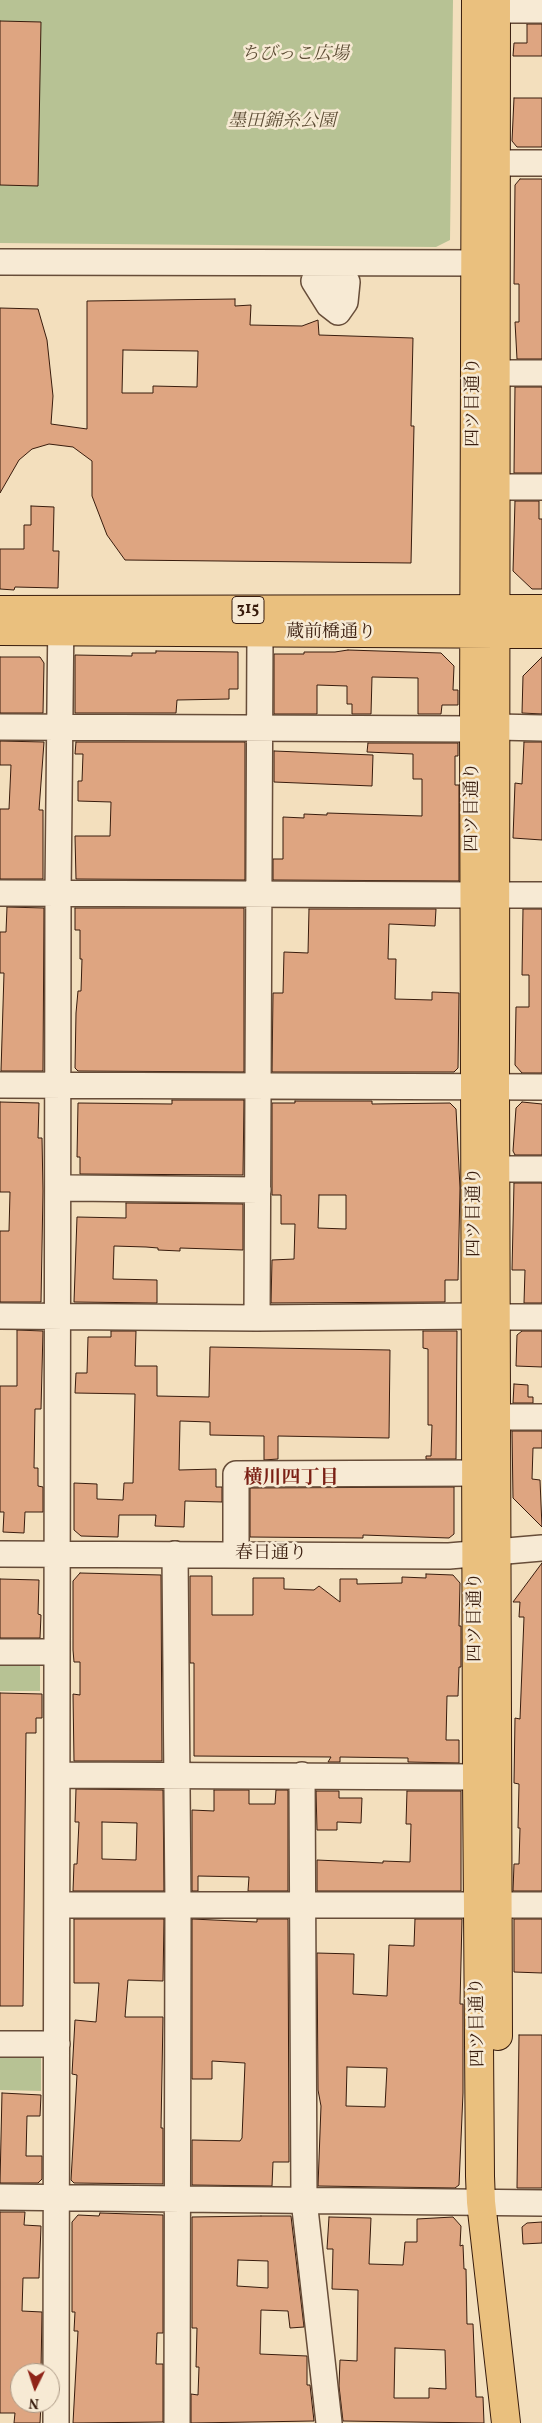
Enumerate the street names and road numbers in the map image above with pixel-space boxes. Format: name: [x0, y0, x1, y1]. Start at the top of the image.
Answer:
street label: 四ツ目通り: [464, 357, 486, 447]
road number: 315: [232, 596, 264, 624]
street label: 蔵前橋通り: [286, 623, 376, 645]
street label: 四ツ目通り: [463, 762, 485, 852]
street label: 四ツ目通り: [465, 1167, 487, 1257]
street label: 春日通り: [235, 1544, 307, 1566]
street label: 四ツ目通り: [466, 1572, 488, 1662]
street label: 四ツ目通り: [467, 1977, 491, 2067]

